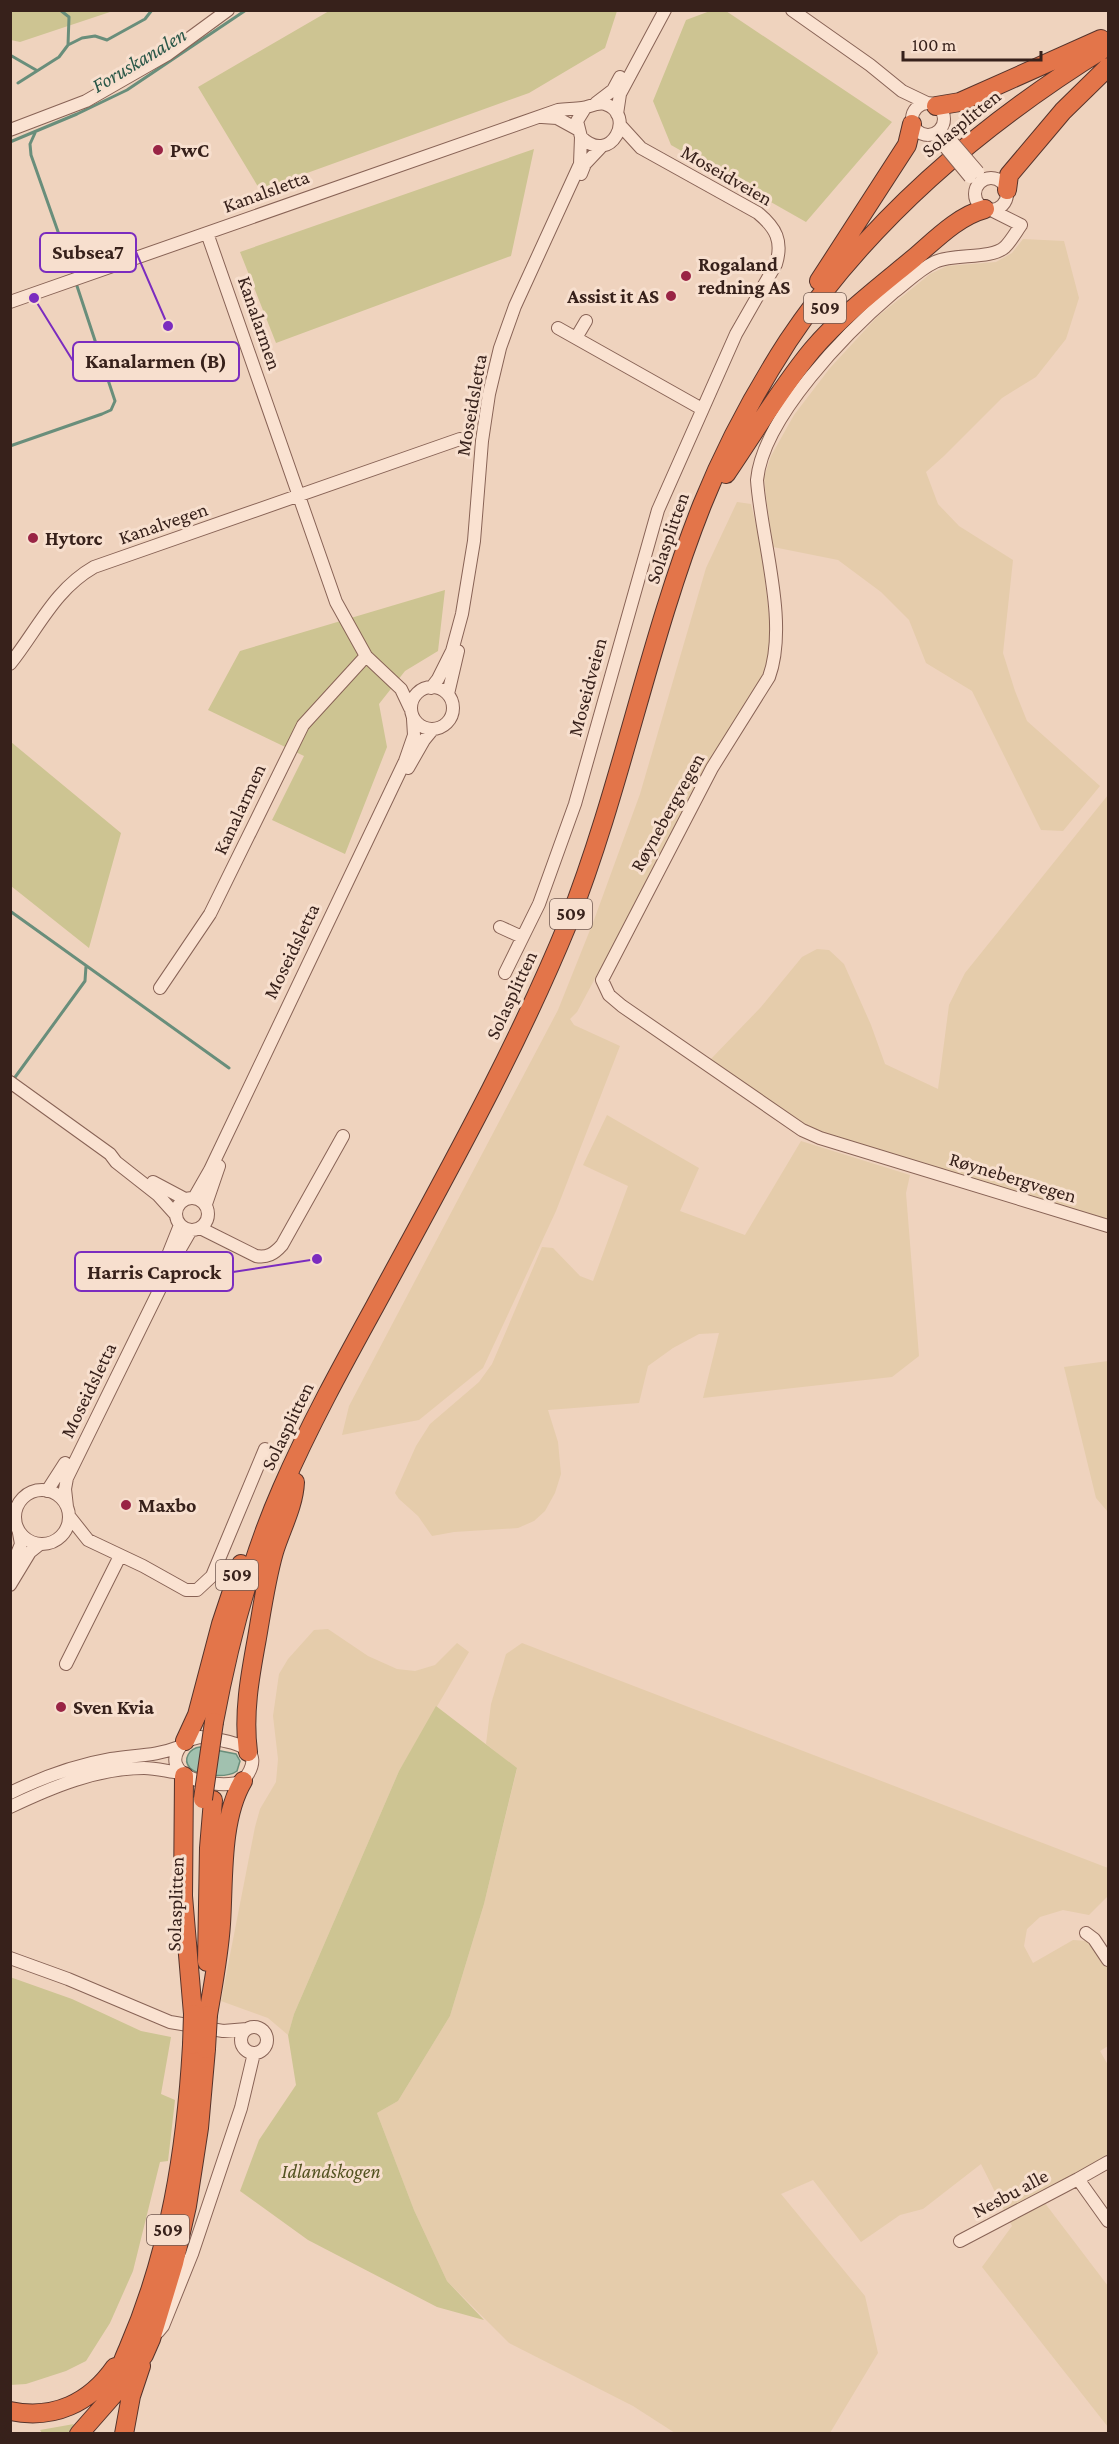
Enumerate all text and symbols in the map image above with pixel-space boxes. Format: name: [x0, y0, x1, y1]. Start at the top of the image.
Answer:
water label: Foruskanalen: [87, 22, 191, 98]
scale bar: [903, 24, 1041, 62]
text: 100 m: [912, 35, 957, 55]
street label: Solasplitten: [917, 84, 1006, 162]
place label: PwC: [170, 139, 209, 161]
street label: Moseidveien: [678, 140, 777, 210]
marker: PwC: [151, 143, 165, 157]
street label: Kanalsletta: [220, 165, 312, 217]
callout: Subsea7: [40, 233, 136, 272]
text: Subsea7: [52, 240, 124, 264]
place label: Rogaland redning AS: [698, 253, 790, 298]
marker: Rogaland redning AS: [679, 269, 693, 283]
street label: Kanalarmen: [234, 273, 286, 373]
place label: Assist it AS: [566, 285, 659, 307]
marker: Assist it AS: [664, 289, 678, 303]
road number: 509: [804, 293, 846, 323]
callout: Kanalarmen (B): [73, 342, 239, 381]
text: Kanalarmen (B): [85, 349, 227, 373]
street label: Moseidsletta: [451, 352, 491, 458]
street label: Solasplitten: [641, 489, 694, 587]
street label: Kanalvegen: [116, 497, 211, 549]
place label: Hytorc: [45, 527, 103, 549]
marker: Hytorc: [26, 531, 40, 545]
street label: Moseidveien: [563, 635, 611, 739]
street label: Røynebergvegen: [625, 749, 710, 875]
street label: Kanalarmen: [208, 760, 270, 858]
road number: 509: [550, 899, 592, 929]
street label: Moseidsletta: [258, 900, 324, 1002]
street label: Solasplitten: [481, 947, 542, 1043]
street label: Røynebergvegen: [946, 1147, 1079, 1208]
callout: Harris Caprock: [75, 1252, 233, 1291]
text: Harris Caprock: [87, 1260, 222, 1284]
street label: Moseidsletta: [55, 1339, 121, 1441]
street label: Solasplitten: [256, 1378, 319, 1474]
place label: Maxbo: [138, 1494, 196, 1516]
marker: Maxbo: [119, 1498, 133, 1512]
road number: 509: [216, 1560, 258, 1590]
place label: Sven Kvia: [73, 1696, 154, 1718]
marker: Sven Kvia: [54, 1700, 68, 1714]
street label: Solasplitten: [162, 1856, 189, 1952]
park label: Idlandskogen: [281, 2160, 381, 2183]
street label: Nesbu alle: [968, 2164, 1052, 2222]
road number: 509: [147, 2215, 189, 2245]

